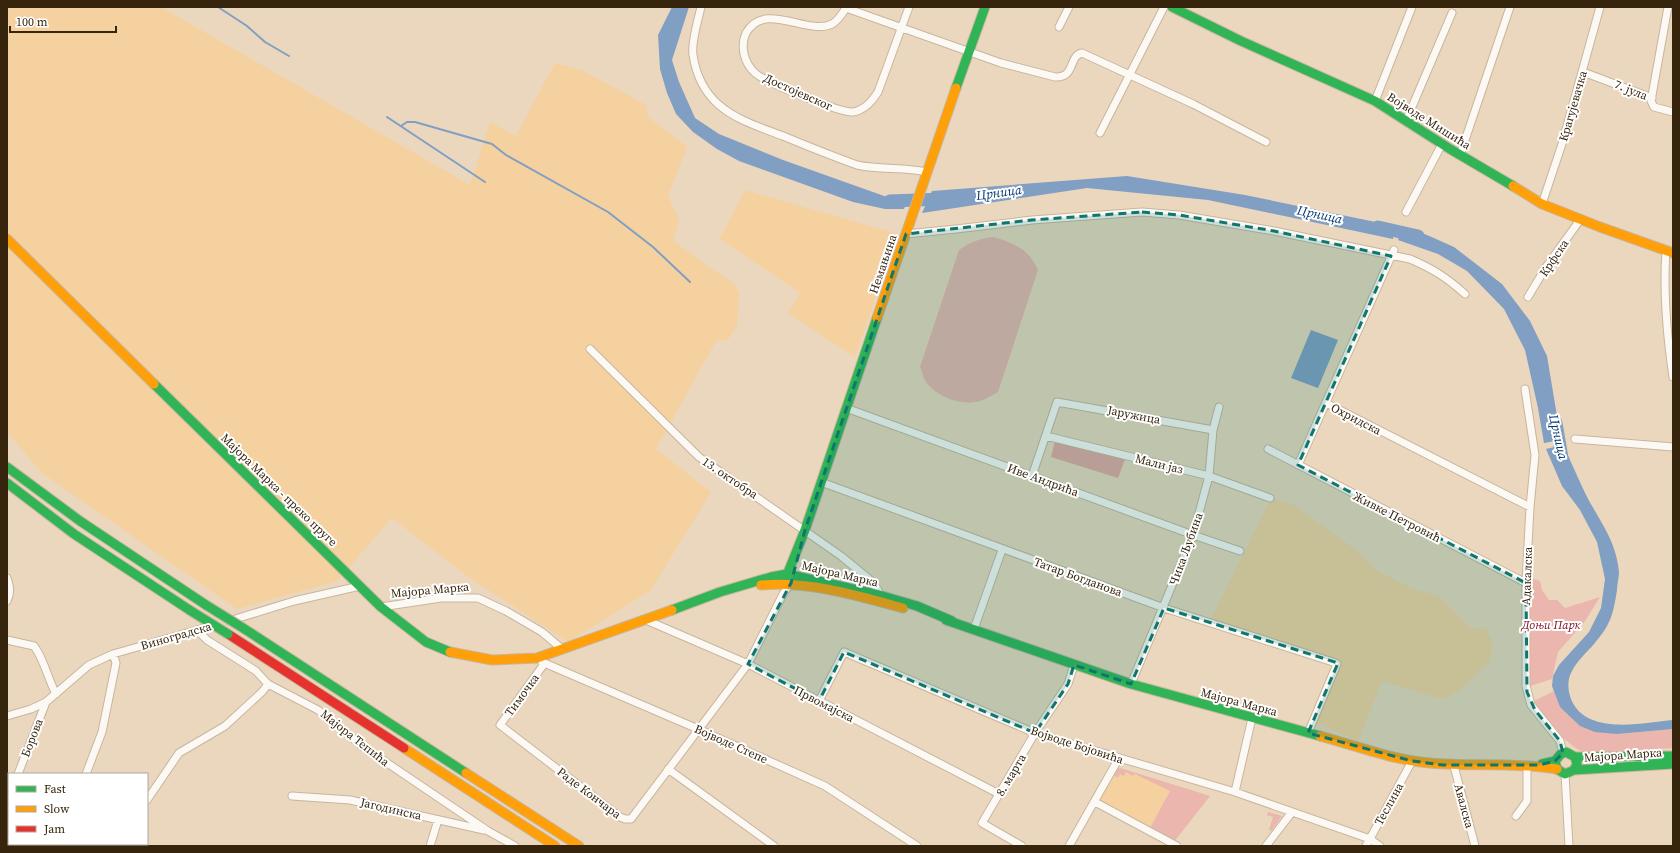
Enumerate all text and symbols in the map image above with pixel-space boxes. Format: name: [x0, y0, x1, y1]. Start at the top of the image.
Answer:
scale bar: [10, 8, 116, 34]
text: 100 m: [16, 14, 48, 30]
street label: Крагујевачка: [1555, 68, 1591, 143]
street label: Достојевског: [761, 70, 835, 114]
street label: 7. јула: [1612, 76, 1651, 104]
street label: Војводе Мишића: [1384, 89, 1475, 154]
water label: Црница: [974, 181, 1023, 204]
water label: Црница: [1295, 201, 1344, 228]
street label: Немањина: [865, 231, 901, 296]
street label: Крфска: [1536, 235, 1573, 280]
street label: Охридска: [1328, 400, 1385, 439]
street label: Јаружица: [1105, 402, 1163, 428]
water label: Црница: [1545, 412, 1572, 461]
street label: Мајора Марка - преко пруге: [217, 430, 341, 550]
street label: Мали јаз: [1133, 450, 1185, 478]
street label: 13. октобра: [699, 453, 762, 503]
street label: Иве Андрића: [1005, 460, 1082, 501]
street label: Живке Петровић: [1350, 488, 1444, 546]
street label: Чика Љубина: [1165, 510, 1207, 588]
street label: Адакалска: [1518, 546, 1536, 606]
street label: Татар Богданова: [1032, 554, 1125, 601]
street label: Мајора Марка: [800, 557, 881, 591]
street label: Мајора Марка: [390, 579, 471, 601]
park label: Доњи Парк: [1521, 617, 1581, 633]
street label: Виноградска: [139, 618, 214, 654]
street label: Тимочка: [501, 670, 543, 720]
street label: Првомајска: [791, 682, 858, 726]
street label: Мајора Марка: [1199, 684, 1280, 720]
street label: Мајора Тепића: [317, 706, 393, 770]
street label: Борова: [17, 716, 47, 759]
street label: Војводе Степе: [692, 721, 770, 767]
street label: Војводе Бојовића: [1028, 722, 1126, 768]
street label: Мајора Марка: [1583, 744, 1664, 766]
street label: 8. марта: [992, 750, 1030, 799]
street label: Раде Кончара: [554, 764, 625, 823]
legend: [8, 773, 148, 845]
street label: Теслина: [1371, 779, 1408, 828]
text: Fast: [44, 781, 66, 797]
street label: Авалска: [1450, 782, 1478, 831]
street label: Јагодинска: [358, 794, 424, 824]
text: Slow: [44, 801, 70, 817]
text: Jam: [43, 821, 65, 837]

